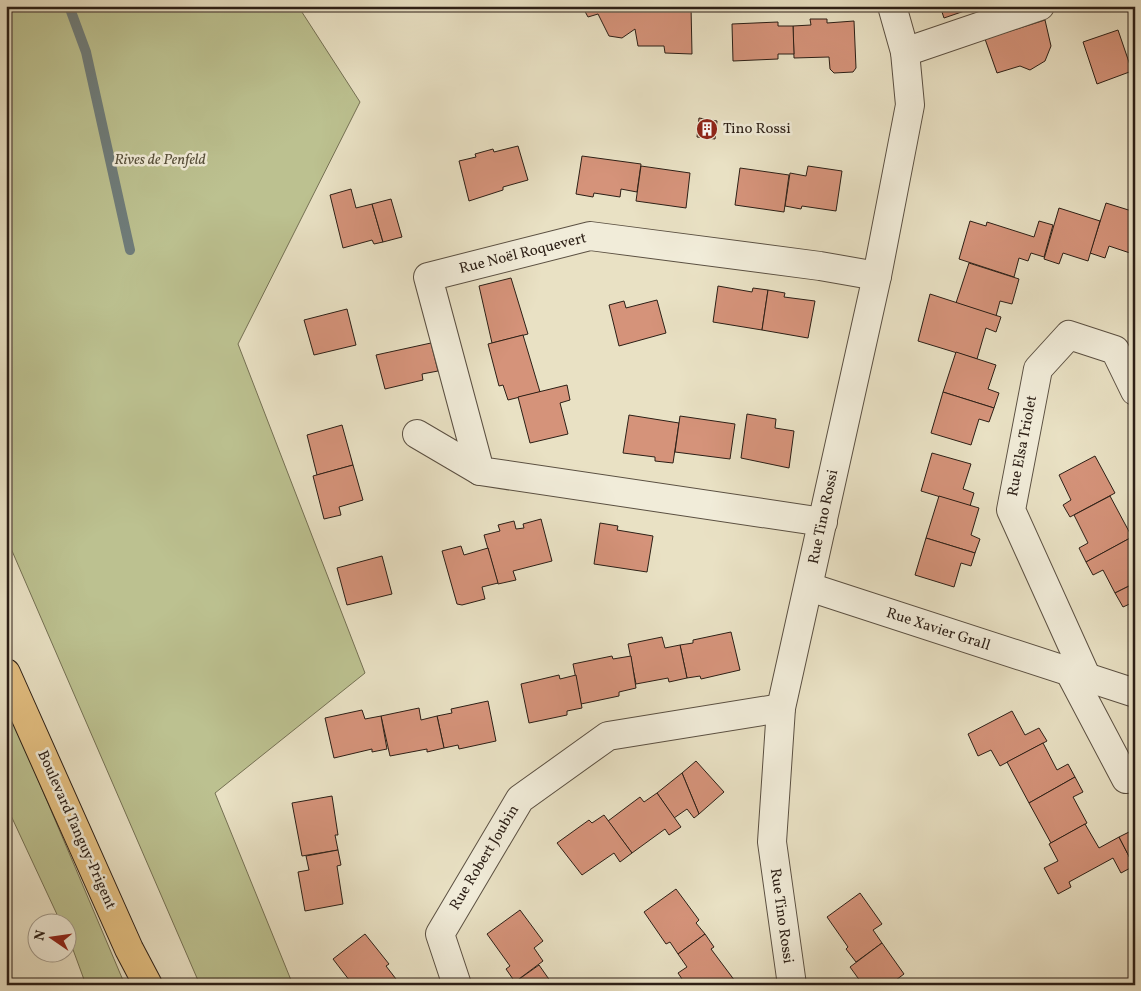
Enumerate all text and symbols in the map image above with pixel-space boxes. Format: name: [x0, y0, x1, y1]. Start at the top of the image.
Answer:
building icon: Tino Rossi: [695, 117, 719, 141]
place label: Tino Rossi: [723, 119, 791, 140]
park label: Rives de Penfeld: [114, 150, 206, 171]
street label: Rue Noël Roquevert: [457, 228, 589, 280]
street label: Rue Elsa Triolet: [1003, 394, 1043, 498]
street label: Rue Tino Rossi: [804, 468, 844, 566]
street label: Rue Xavier Grall: [883, 603, 993, 657]
street label: Boulevard Tanguy-Prigent: [31, 747, 121, 913]
street label: Rue Robert Joubin: [445, 801, 525, 915]
street label: Rue Tino Rossi: [764, 867, 798, 965]
north arrow: [28, 914, 78, 964]
text: N: [30, 928, 51, 943]

